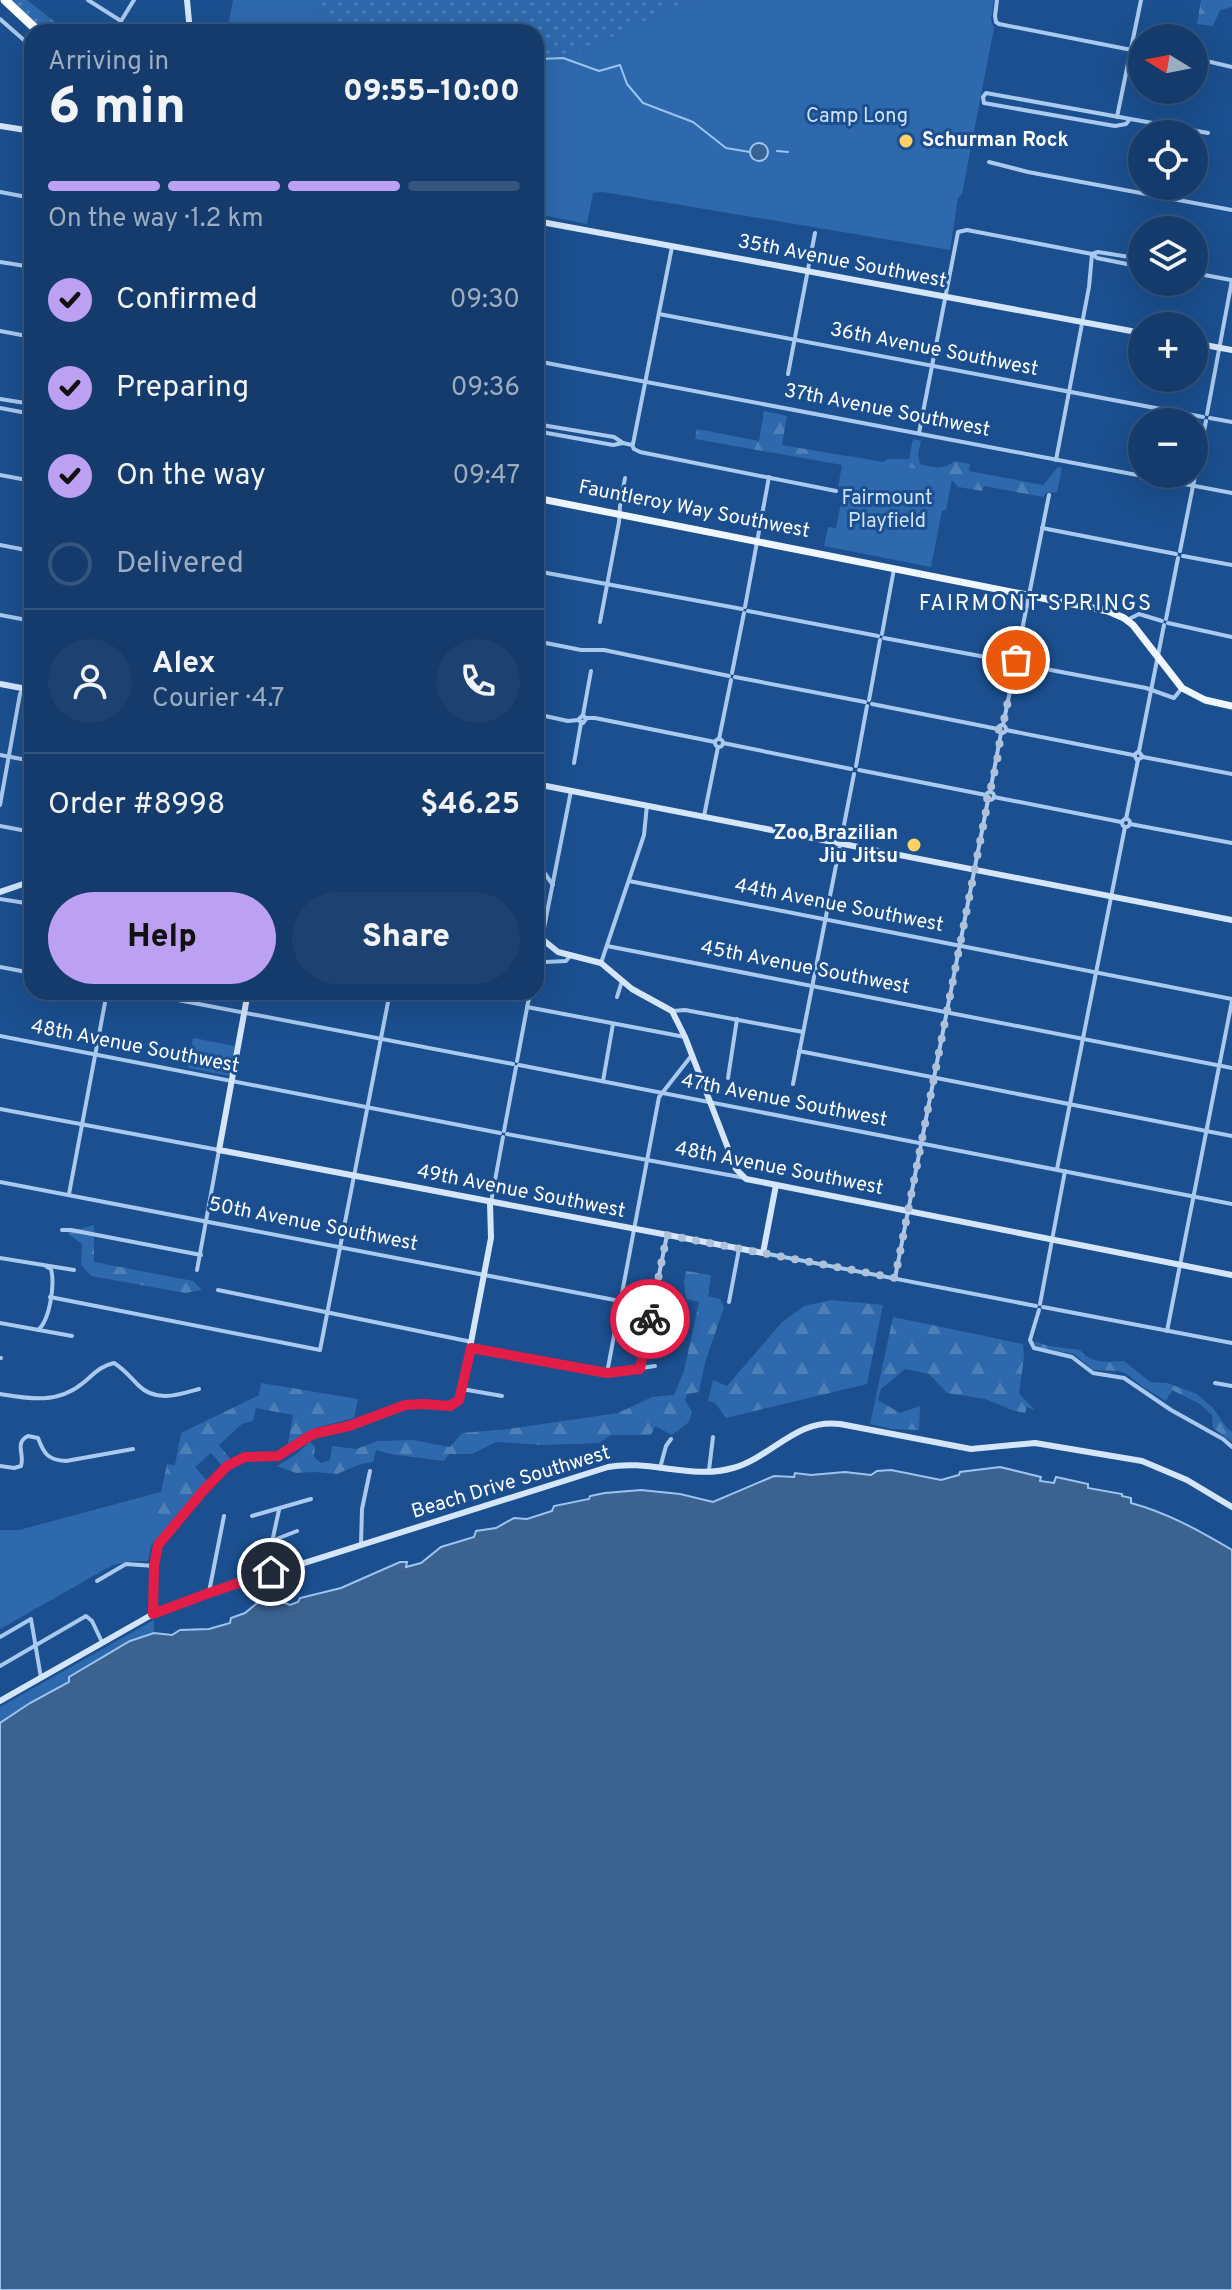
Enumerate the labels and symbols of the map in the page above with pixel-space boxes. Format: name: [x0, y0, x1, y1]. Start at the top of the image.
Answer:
north arrow: [1128, 24, 1208, 104]
park label: Camp Long: [806, 104, 908, 130]
place label: Schurman Rock: [922, 128, 1069, 154]
marker: Schurman Rock: [897, 132, 915, 150]
street label: 35th Avenue Southwest: [735, 229, 949, 295]
street label: 36th Avenue Southwest: [828, 317, 1040, 383]
street label: 37th Avenue Southwest: [782, 378, 992, 444]
street label: Fauntleroy Way Southwest: [576, 475, 812, 545]
park label: Fairmount Playfield: [841, 486, 933, 535]
district label: FAIRMONT SPRINGS: [919, 591, 1153, 618]
pin: [982, 626, 1050, 694]
place label: Zoo Brazilian Jiu Jitsu: [774, 821, 898, 870]
marker: Zoo Brazilian Jiu Jitsu: [905, 836, 923, 854]
street label: 44th Avenue Southwest: [732, 873, 946, 939]
street label: 45th Avenue Southwest: [698, 935, 912, 1001]
street label: 48th Avenue Southwest: [29, 1014, 241, 1080]
street label: 47th Avenue Southwest: [679, 1068, 889, 1134]
street label: 48th Avenue Southwest: [673, 1136, 885, 1202]
street label: 49th Avenue Southwest: [415, 1159, 627, 1225]
street label: 50th Avenue Southwest: [206, 1192, 420, 1258]
courier: [610, 1279, 690, 1359]
street label: Beach Drive Southwest: [408, 1440, 614, 1526]
pin: [237, 1538, 305, 1606]

